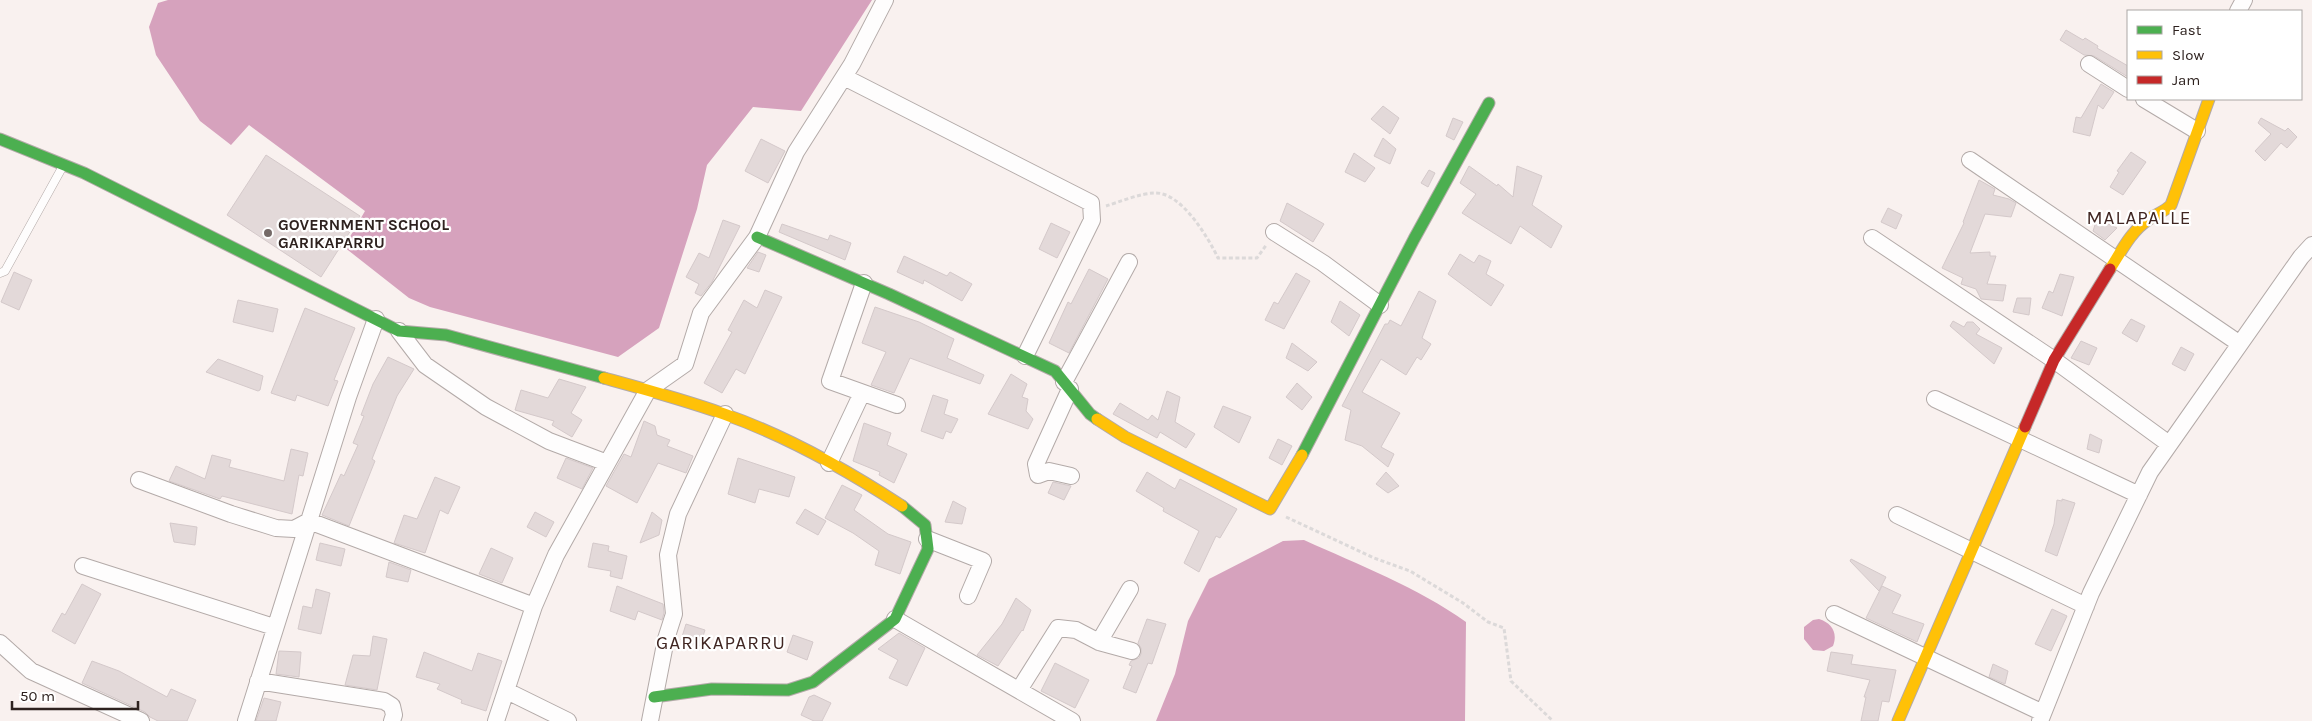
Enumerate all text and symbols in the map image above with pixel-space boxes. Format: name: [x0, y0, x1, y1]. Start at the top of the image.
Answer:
legend: [2127, 10, 2302, 100]
text: Fast: [2172, 21, 2202, 39]
text: Slow: [2172, 46, 2204, 64]
text: Jam: [2172, 71, 2200, 89]
district label: MALAPALLE: [2087, 207, 2191, 229]
place label: GOVERNMENT SCHOOL GARIKAPARRU: [278, 215, 449, 252]
marker: GOVERNMENT SCHOOL GARIKAPARRU: [262, 227, 274, 239]
district label: GARIKAPARRU: [656, 632, 786, 654]
scale bar: [12, 678, 139, 710]
text: 50 m: [20, 687, 55, 705]

